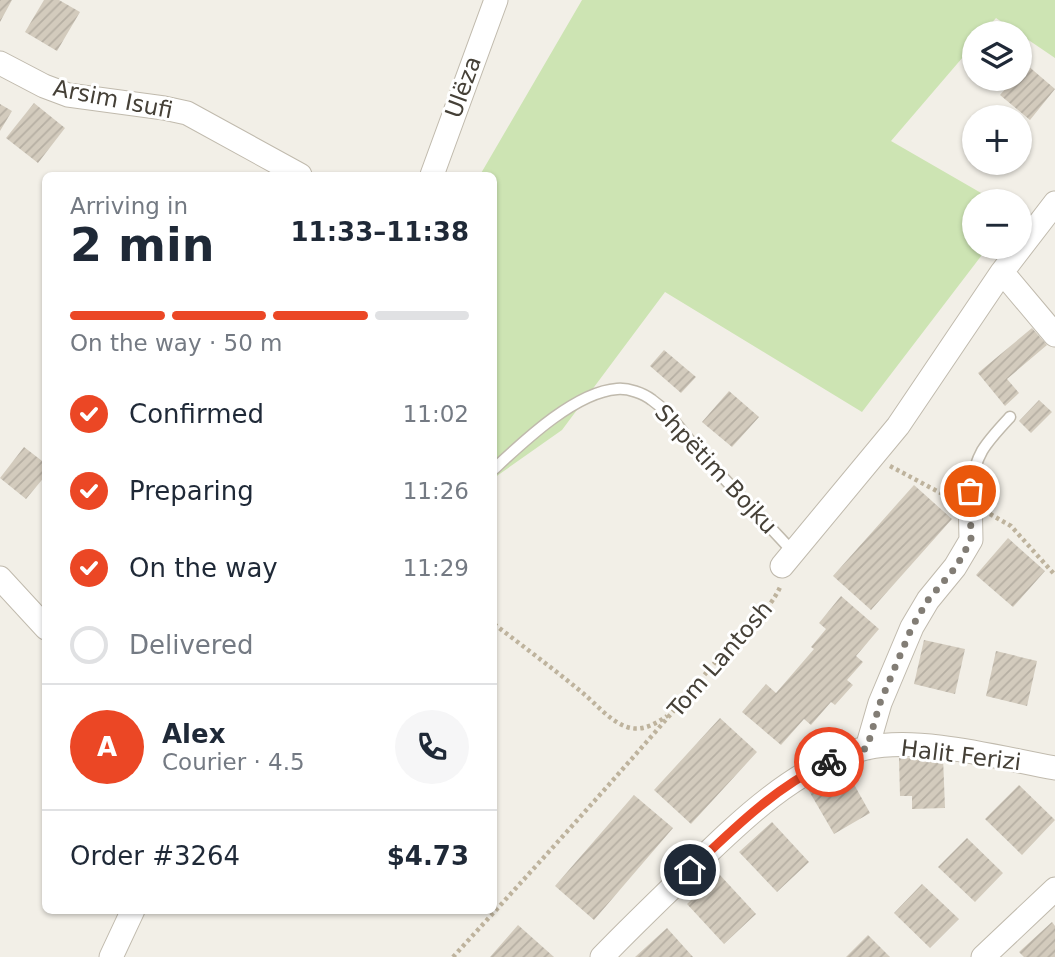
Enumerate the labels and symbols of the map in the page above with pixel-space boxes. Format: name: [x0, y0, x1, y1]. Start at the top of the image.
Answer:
street label: Ulëza: [440, 53, 486, 121]
street label: Arsim Isufi: [51, 75, 175, 123]
street label: Shpëtim Bojku: [650, 399, 782, 539]
pin: [940, 461, 1000, 521]
street label: Tom Lantosh: [662, 596, 777, 723]
courier: [794, 727, 864, 797]
street label: Halit Ferizi: [899, 735, 1023, 775]
pin: [660, 840, 720, 900]

